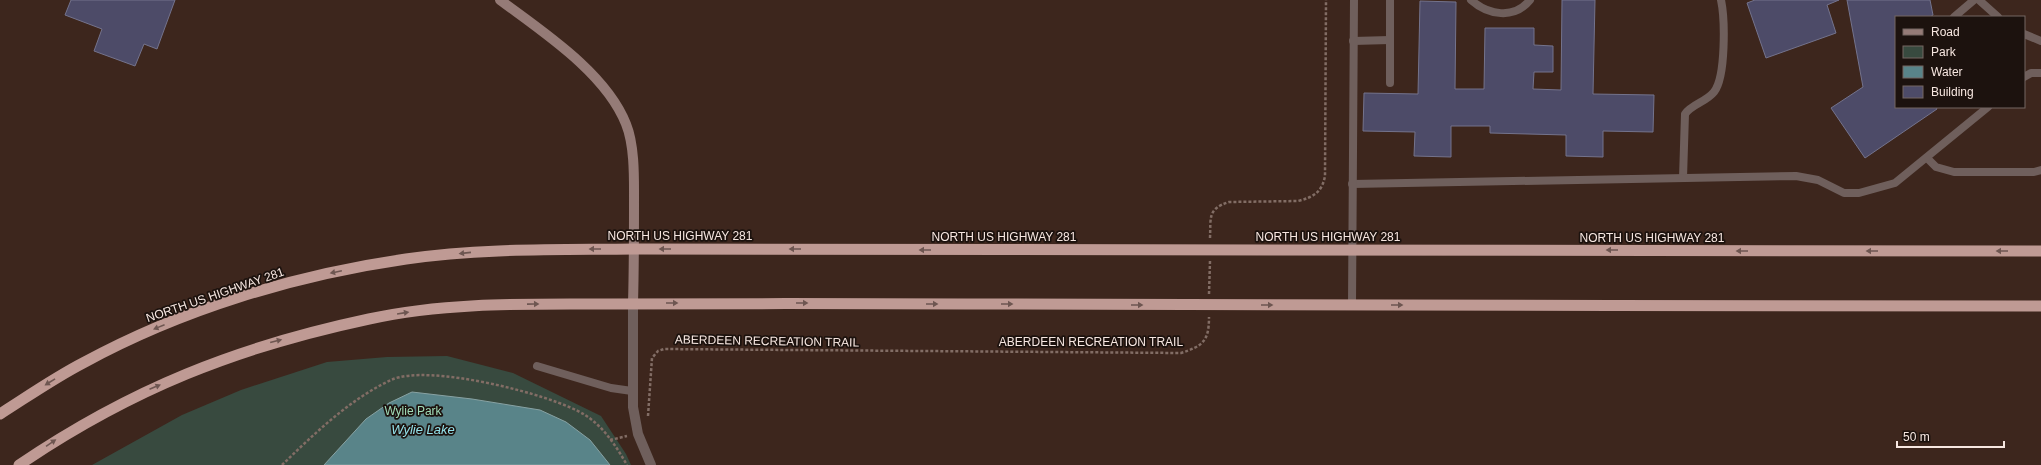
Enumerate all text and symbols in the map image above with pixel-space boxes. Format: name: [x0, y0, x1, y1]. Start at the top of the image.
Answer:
legend: [1895, 16, 2025, 108]
text: Road: [1931, 25, 1960, 39]
text: Park: [1931, 45, 1957, 59]
text: Water: [1931, 65, 1963, 79]
text: Building: [1931, 85, 1974, 99]
street label: NORTH US HIGHWAY 281: [608, 229, 753, 243]
street label: NORTH US HIGHWAY 281: [932, 230, 1077, 244]
street label: NORTH US HIGHWAY 281: [1256, 230, 1401, 244]
street label: NORTH US HIGHWAY 281: [1580, 231, 1725, 245]
one-way arrow: [588, 246, 601, 252]
one-way arrow: [658, 246, 671, 252]
one-way arrow: [788, 246, 801, 252]
one-way arrow: [918, 247, 931, 253]
one-way arrow: [1605, 247, 1618, 253]
one-way arrow: [1735, 248, 1748, 254]
one-way arrow: [1865, 248, 1878, 254]
one-way arrow: [1995, 248, 2008, 254]
one-way arrow: [459, 250, 471, 257]
street label: NORTH US HIGHWAY 281: [144, 265, 286, 325]
one-way arrow: [330, 269, 343, 275]
one-way arrow: [666, 300, 679, 306]
one-way arrow: [796, 300, 809, 306]
one-way arrow: [527, 301, 540, 307]
one-way arrow: [926, 301, 939, 307]
one-way arrow: [1001, 301, 1014, 307]
one-way arrow: [1131, 302, 1144, 308]
one-way arrow: [1261, 302, 1274, 308]
one-way arrow: [1391, 302, 1404, 308]
one-way arrow: [397, 310, 409, 316]
one-way arrow: [153, 323, 165, 330]
street label: ABERDEEN RECREATION TRAIL: [675, 332, 860, 350]
street label: ABERDEEN RECREATION TRAIL: [999, 335, 1183, 349]
one-way arrow: [270, 338, 282, 344]
one-way arrow: [45, 378, 55, 386]
one-way arrow: [149, 383, 161, 389]
park label: Wylie Park: [384, 404, 443, 418]
water label: Wylie Lake: [391, 422, 455, 437]
scale bar: [1897, 423, 2004, 449]
text: 50 m: [1903, 430, 1930, 444]
one-way arrow: [46, 439, 56, 447]

